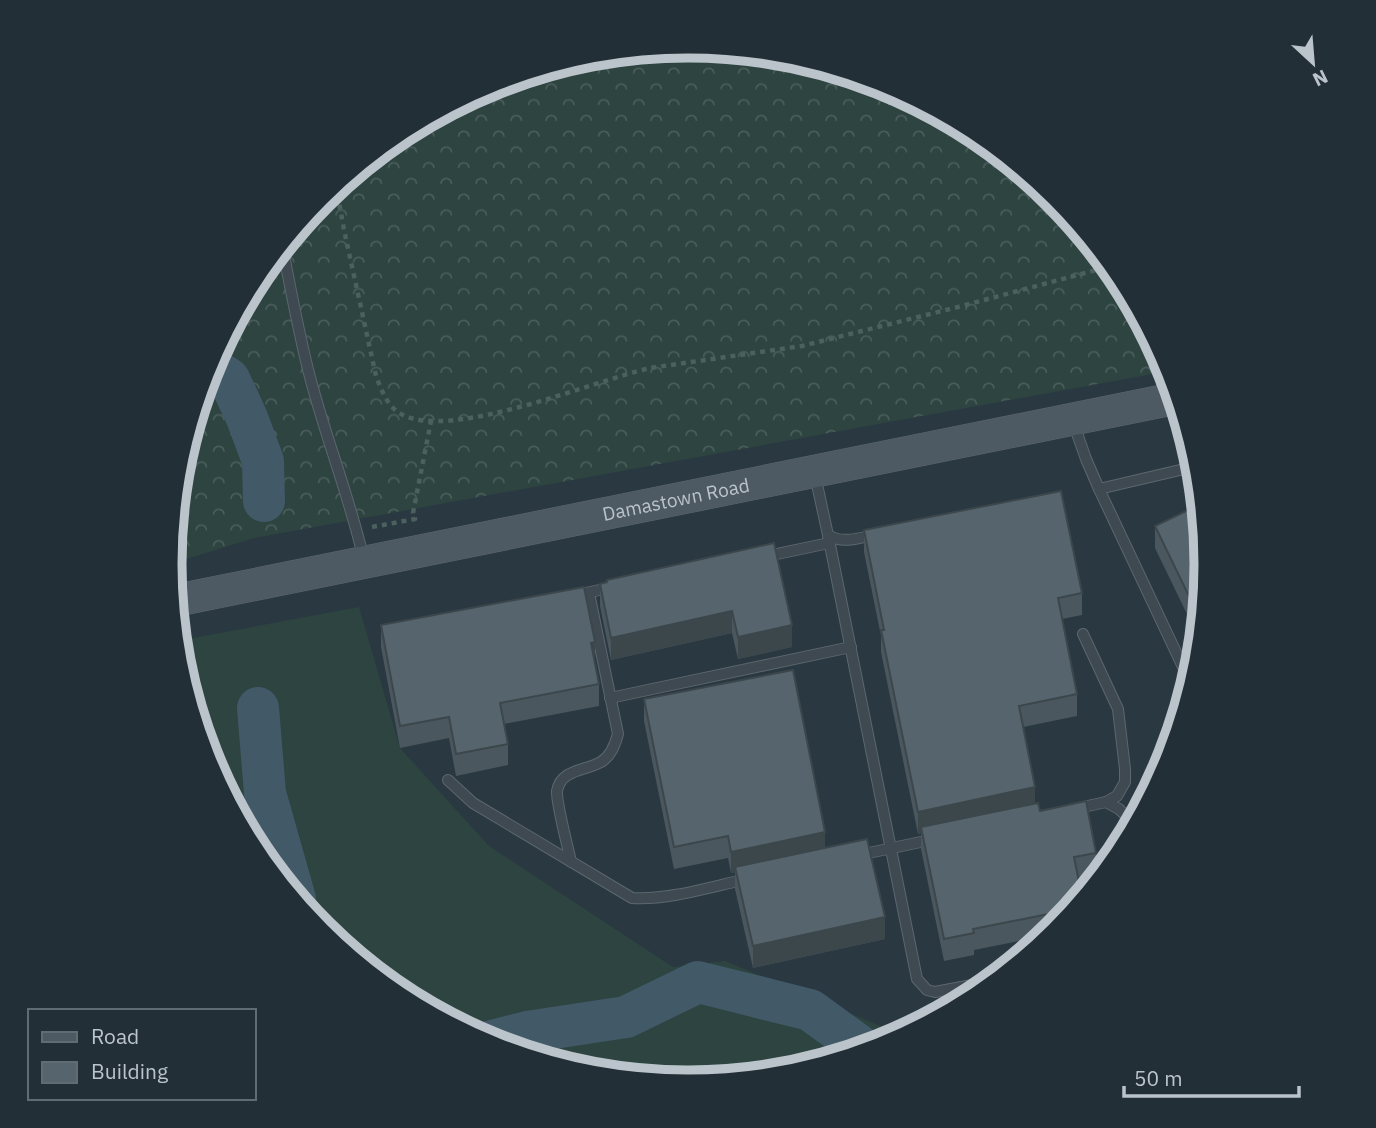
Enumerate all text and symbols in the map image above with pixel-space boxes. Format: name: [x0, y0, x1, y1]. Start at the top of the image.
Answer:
north arrow: [1278, 28, 1348, 98]
text: N: [1309, 64, 1332, 92]
street label: Damastown Road: [600, 473, 751, 526]
legend: [28, 1009, 256, 1100]
text: Road: [91, 1022, 139, 1050]
scale bar: [1124, 1054, 1299, 1098]
text: Building: [91, 1057, 168, 1085]
text: 50 m: [1134, 1064, 1183, 1092]

